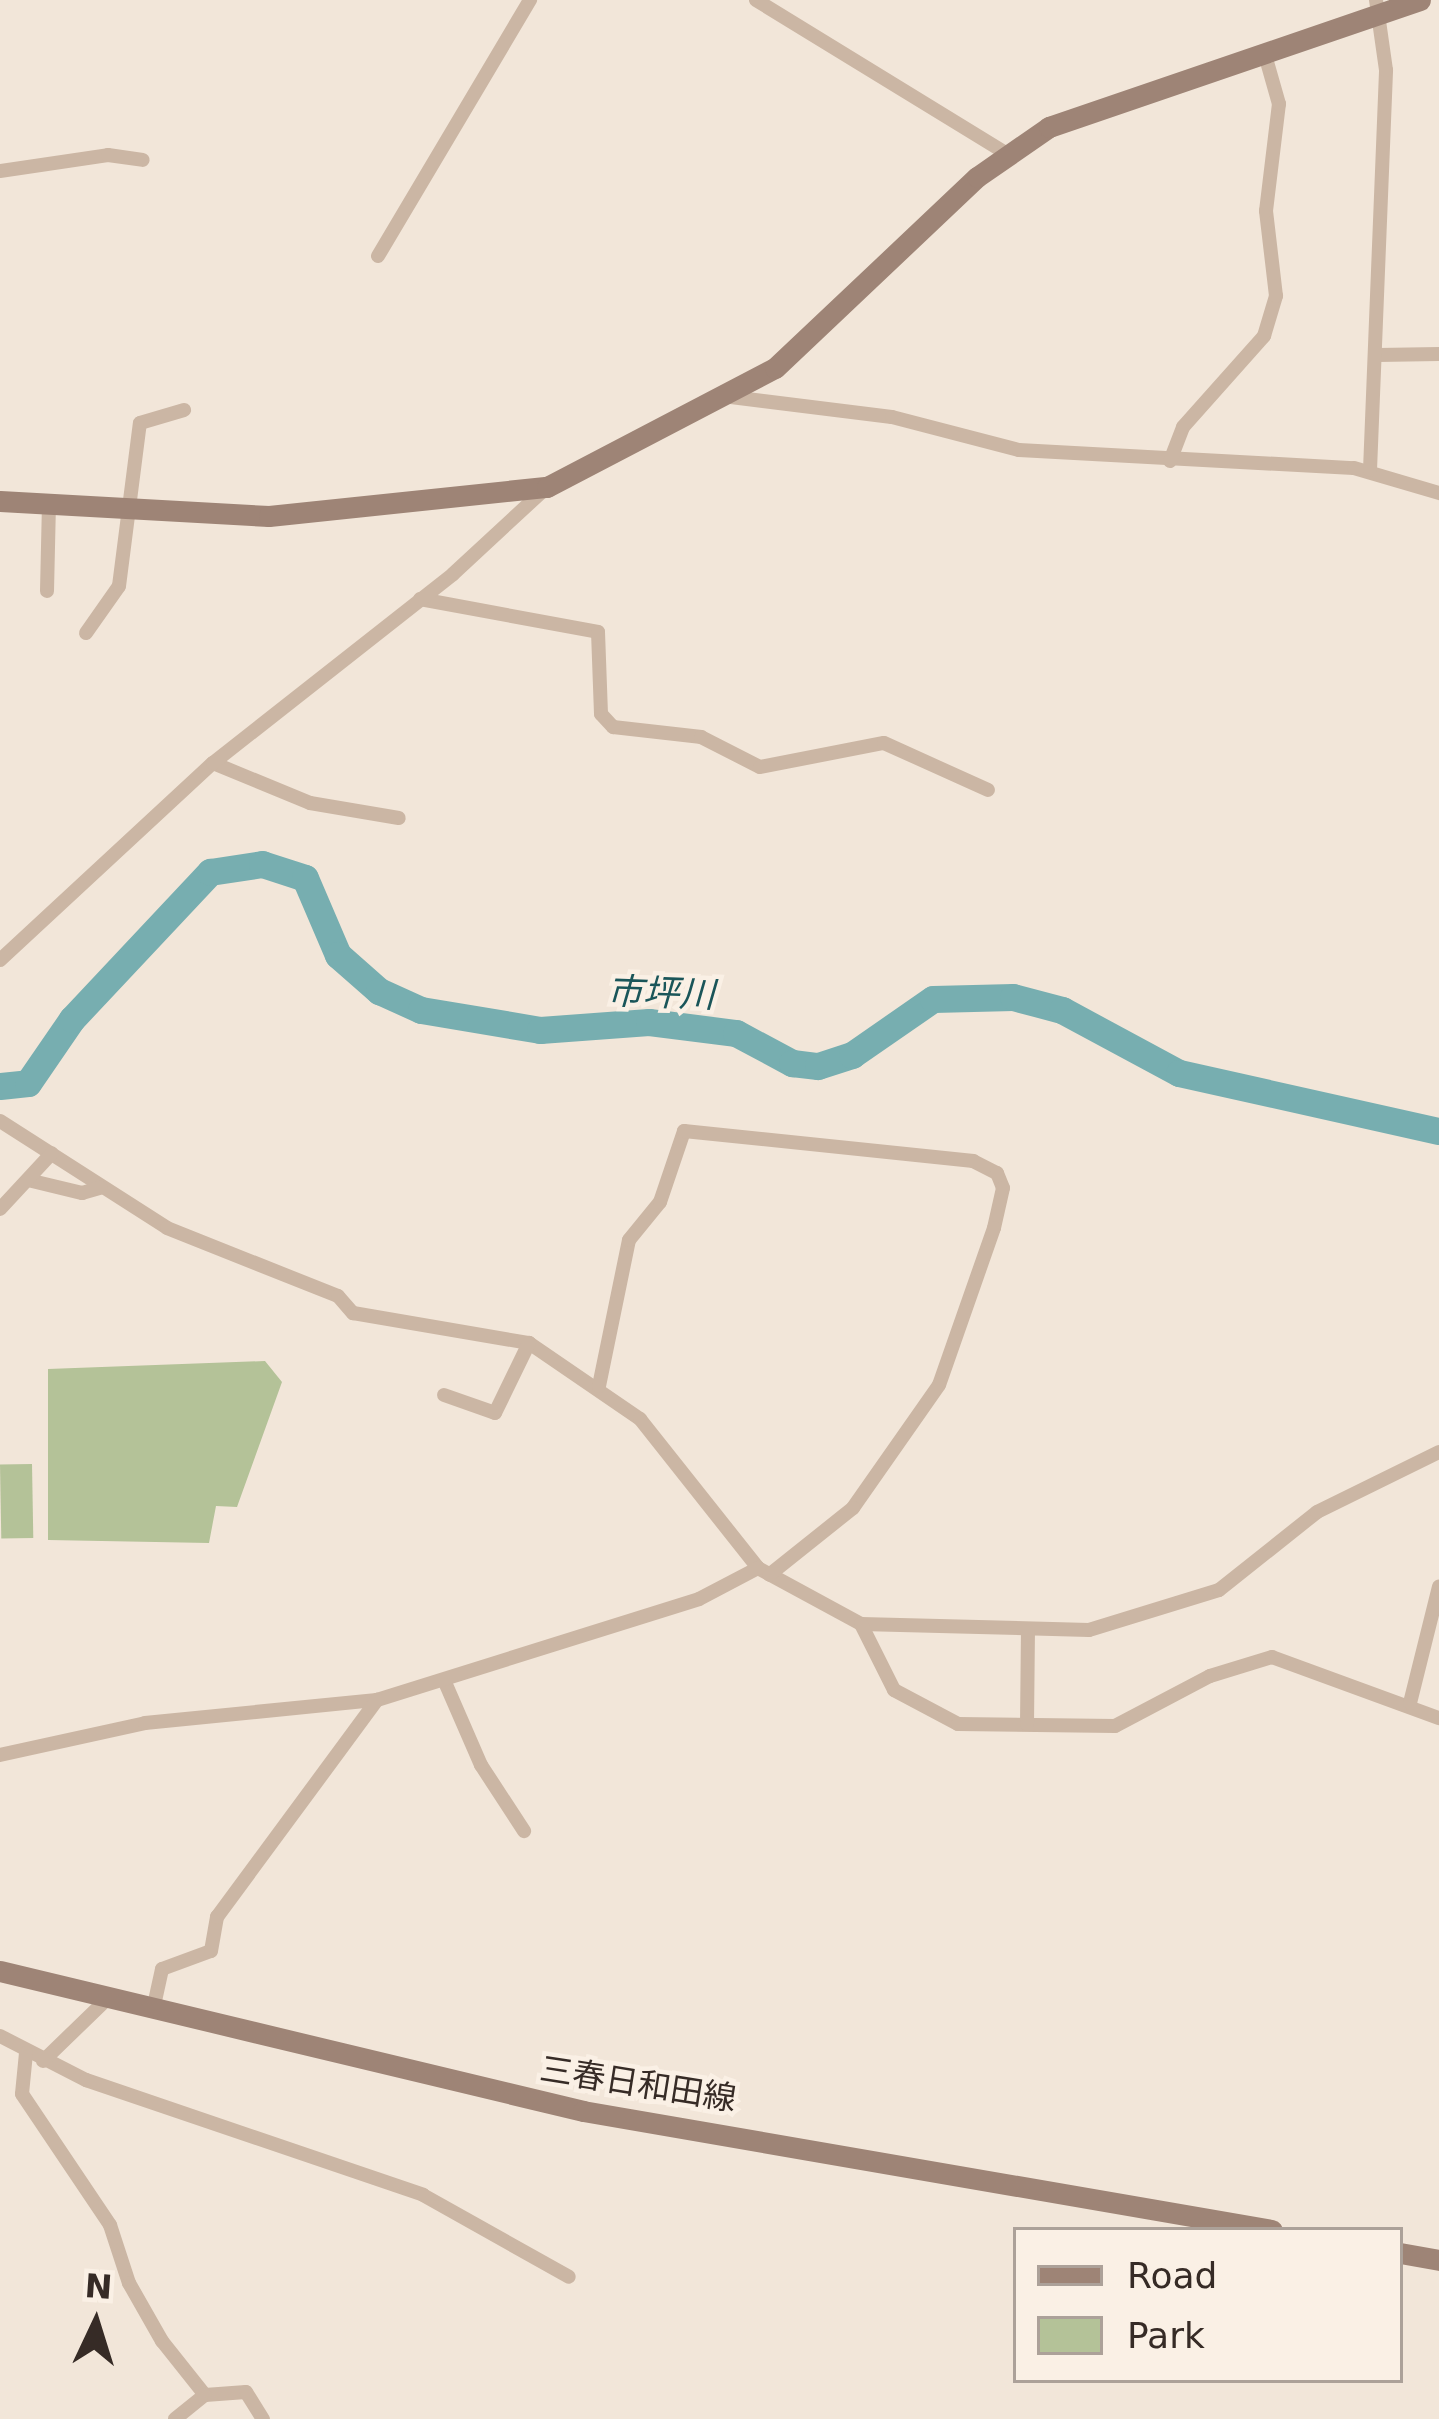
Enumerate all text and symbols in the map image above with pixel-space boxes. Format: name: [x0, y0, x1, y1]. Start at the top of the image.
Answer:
water label: 市坪川: [606, 970, 716, 1016]
street label: 三春日和田線: [537, 2049, 739, 2119]
legend: [1013, 2227, 1403, 2383]
text: Road: [1127, 2255, 1217, 2296]
north arrow: [36, 2263, 156, 2383]
text: N: [83, 2266, 114, 2307]
text: Park: [1127, 2315, 1205, 2356]

